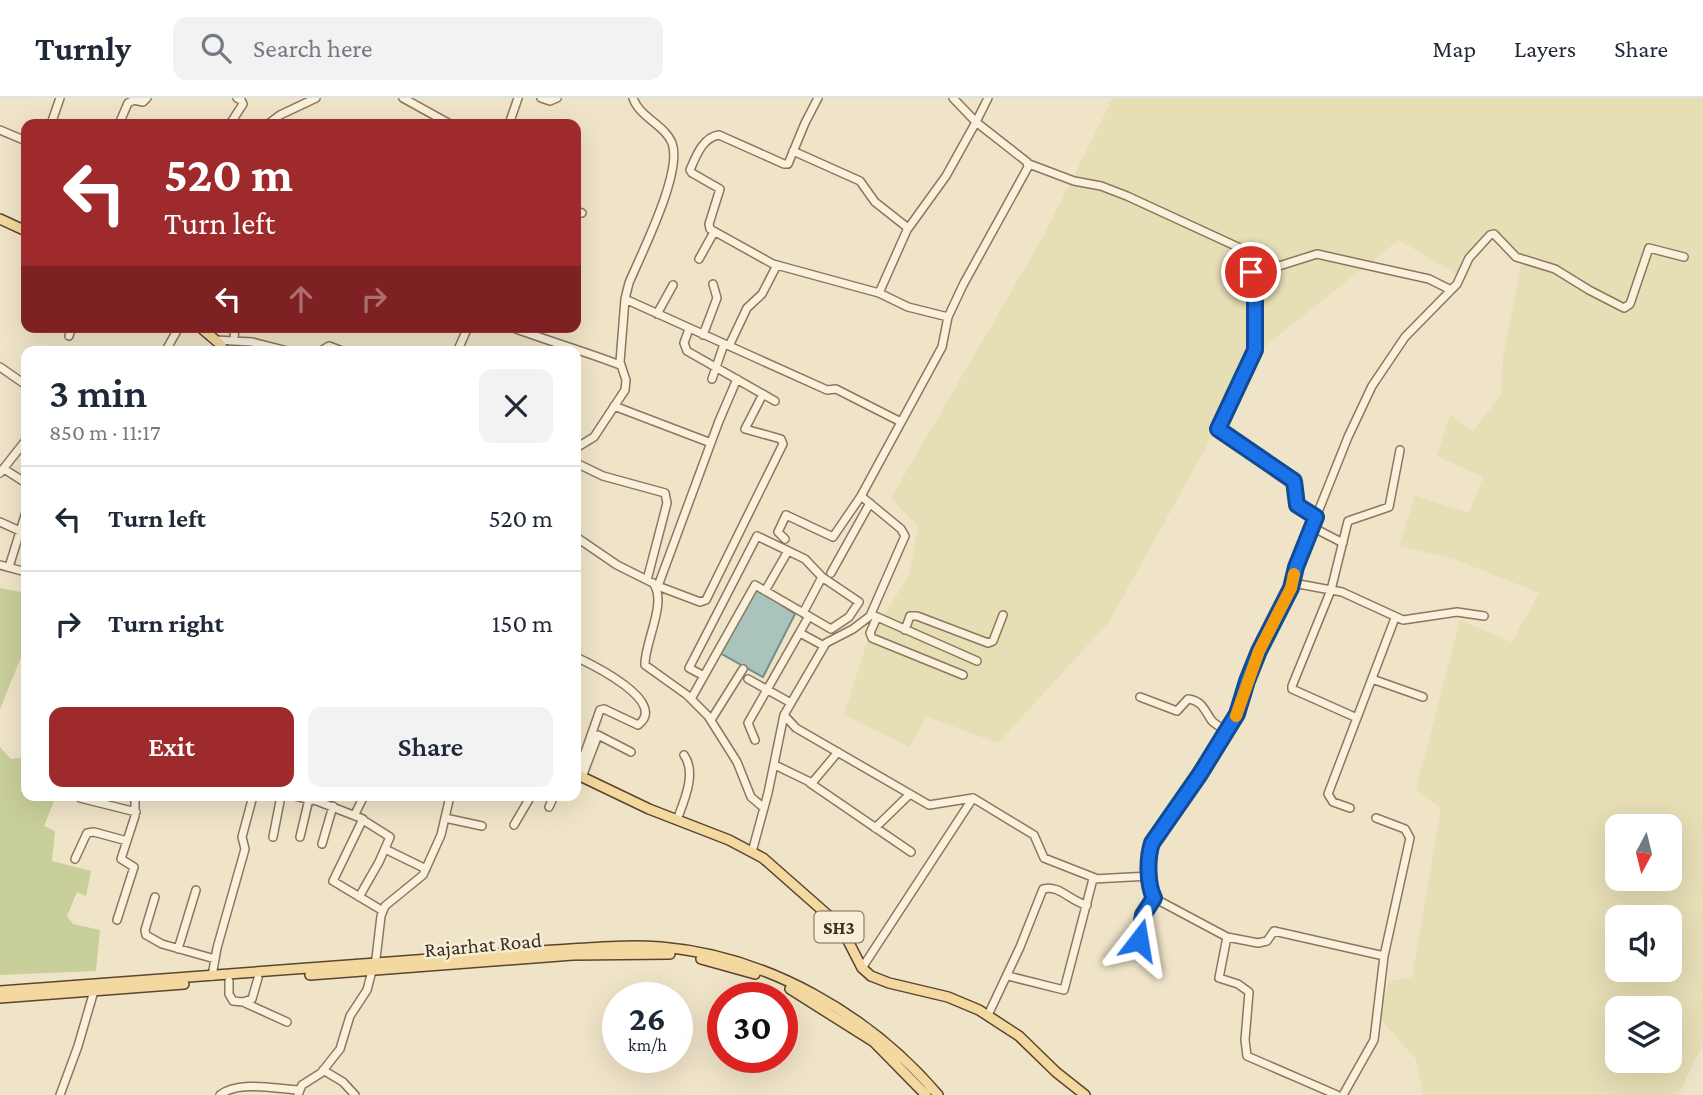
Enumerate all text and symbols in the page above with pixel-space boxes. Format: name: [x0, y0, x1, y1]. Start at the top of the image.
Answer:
search box: [173, 17, 663, 80]
icon: search: [197, 29, 235, 67]
text: Turnly: [35, 30, 131, 67]
text: Search here: [253, 34, 372, 63]
text: Map: [1432, 35, 1476, 62]
text: Layers: [1514, 35, 1576, 62]
text: Share: [1614, 35, 1668, 62]
icon: left: [49, 147, 140, 238]
text: 520 m: [164, 147, 293, 202]
text: Turn left: [164, 205, 275, 241]
pin: [1221, 242, 1281, 302]
icon: arrive: [1232, 253, 1270, 291]
icon: left: [209, 280, 247, 318]
icon: ahead: [282, 280, 320, 318]
icon: right: [355, 280, 393, 318]
text: 3 min: [49, 369, 147, 416]
button: close: [479, 369, 553, 443]
text: 850 m · 11:17: [49, 419, 161, 445]
icon: left: [49, 500, 87, 538]
text: Turn left: [108, 504, 206, 533]
text: 520 m: [489, 504, 553, 533]
icon: right: [49, 605, 87, 643]
text: Turn right: [108, 609, 224, 638]
text: 150 m: [492, 609, 553, 638]
button: Exit: [49, 707, 294, 787]
button: Share: [308, 707, 553, 787]
north arrow: [1605, 814, 1682, 891]
map controls: [1605, 814, 1682, 1073]
position arrow: [1102, 903, 1176, 977]
button: sound: [1605, 905, 1682, 982]
road number: SH3: [814, 912, 864, 942]
street label: Rajarhat Road: [423, 928, 543, 962]
speed limit sign: 30: [707, 982, 798, 1073]
button: layers: [1605, 996, 1682, 1073]
text: 26: [629, 999, 666, 1038]
text: km/h: [628, 1035, 667, 1055]

